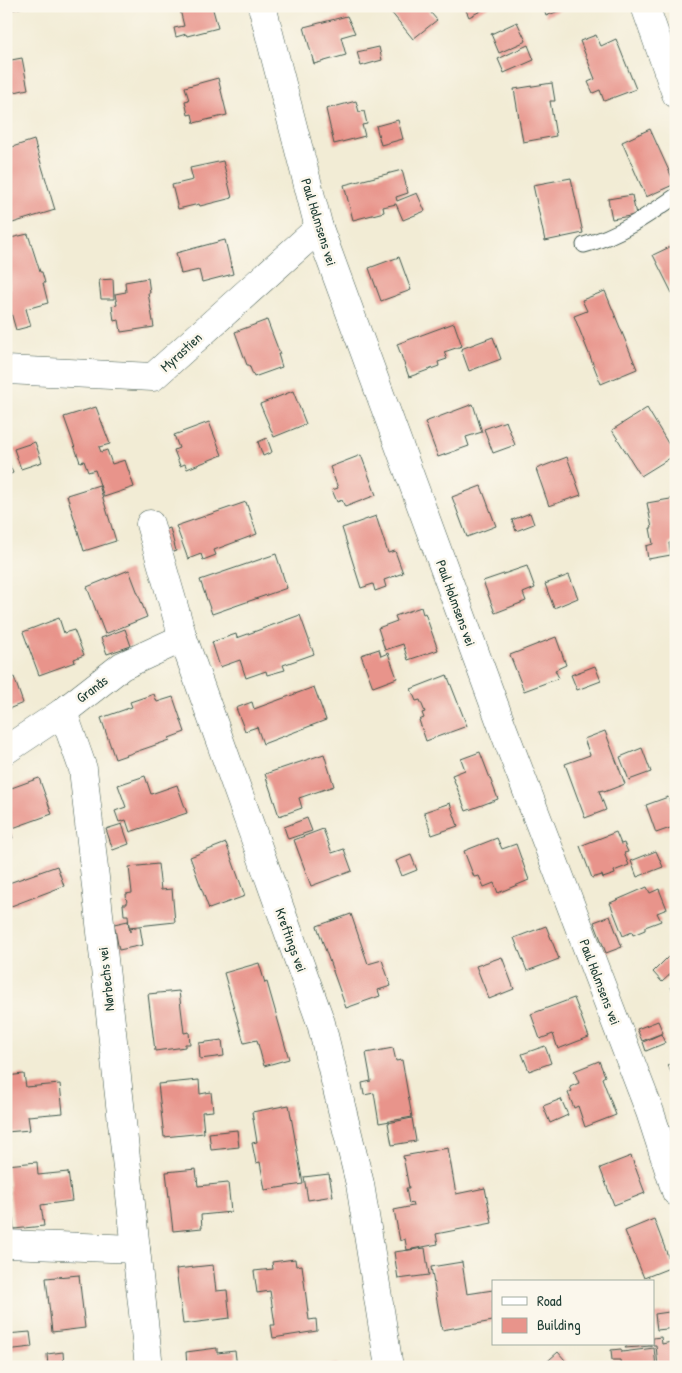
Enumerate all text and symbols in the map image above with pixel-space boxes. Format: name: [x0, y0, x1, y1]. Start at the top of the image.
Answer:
street label: Paul Holmsens vei: [297, 176, 342, 268]
street label: Myrastien: [156, 328, 206, 376]
street label: Paul Holmsens vei: [432, 557, 481, 649]
street label: Granås: [72, 671, 111, 707]
street label: Kreftings vei: [270, 905, 312, 975]
street label: Paul Holmsens vei: [575, 936, 626, 1027]
street label: Nørbechs vei: [93, 946, 118, 1012]
legend: [492, 1280, 654, 1346]
text: Road: [537, 1290, 562, 1311]
text: Building: [537, 1314, 581, 1335]

